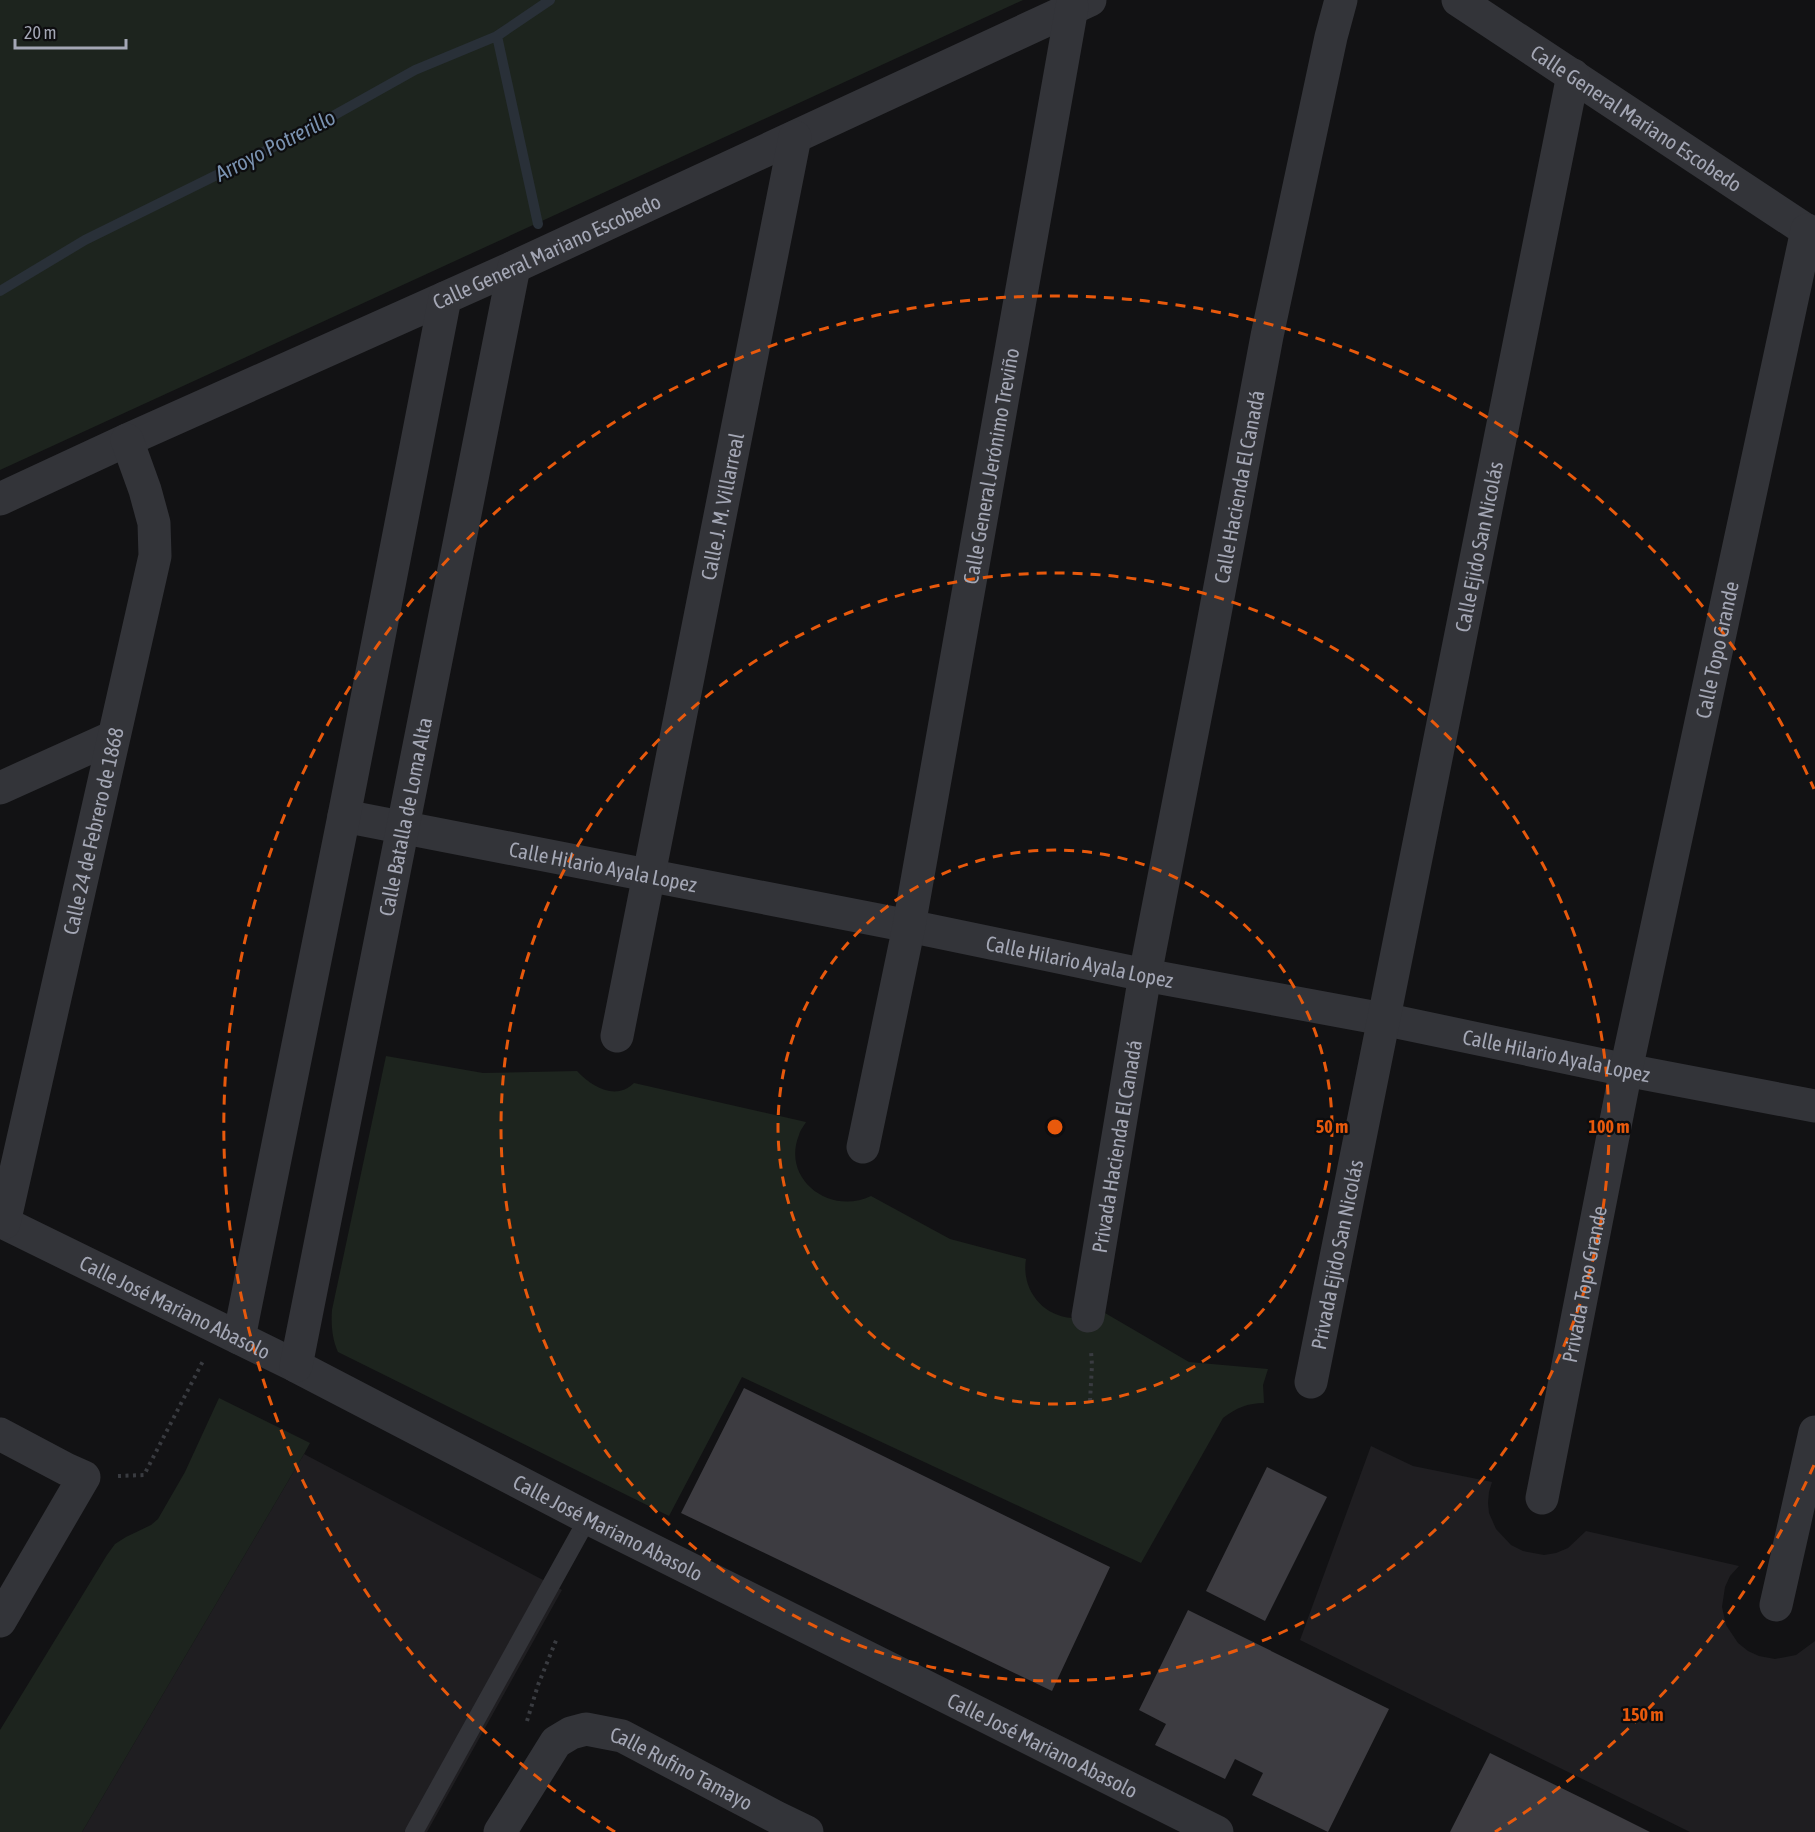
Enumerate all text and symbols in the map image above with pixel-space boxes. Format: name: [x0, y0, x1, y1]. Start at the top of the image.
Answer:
scale bar: [15, 12, 126, 50]
text: 20 m: [24, 22, 56, 43]
street label: Calle General Mariano Escobedo: [1526, 40, 1747, 196]
water label: Arroyo Potrerillo: [210, 104, 340, 187]
street label: Calle General Mariano Escobedo: [429, 189, 664, 314]
street label: Calle General Jerónimo Treviño: [958, 346, 1023, 586]
street label: Calle Hacienda El Canadá: [1209, 388, 1269, 585]
street label: Calle J. M. Villarreal: [696, 430, 748, 582]
street label: Calle Ejido San Nicolás: [1450, 459, 1507, 634]
street label: Calle Topo Grande: [1690, 579, 1743, 721]
street label: Calle Batalla de Loma Alta: [374, 715, 436, 918]
street label: Calle 24 de Febrero de 1868: [58, 725, 128, 937]
street label: Calle Hilario Ayala Lopez: [507, 836, 699, 897]
street label: Calle Hilario Ayala Lopez: [984, 930, 1176, 992]
street label: Calle Hilario Ayala Lopez: [1461, 1024, 1653, 1086]
street label: Privada Hacienda El Canadá: [1087, 1038, 1146, 1255]
text: 50 m: [1316, 1116, 1348, 1137]
text: 100 m: [1589, 1116, 1629, 1137]
centre of rings: [1045, 1117, 1065, 1137]
street label: Privada Ejido San Nicolás: [1306, 1158, 1367, 1351]
street label: Privada Topo Grande: [1557, 1204, 1611, 1364]
street label: Calle José Mariano Abasolo: [76, 1250, 274, 1364]
street label: Calle José Mariano Abasolo: [509, 1469, 707, 1585]
street label: Calle José Mariano Abasolo: [944, 1688, 1142, 1802]
text: 150 m: [1623, 1704, 1663, 1725]
street label: Calle Rufino Tamayo: [608, 1722, 757, 1815]

